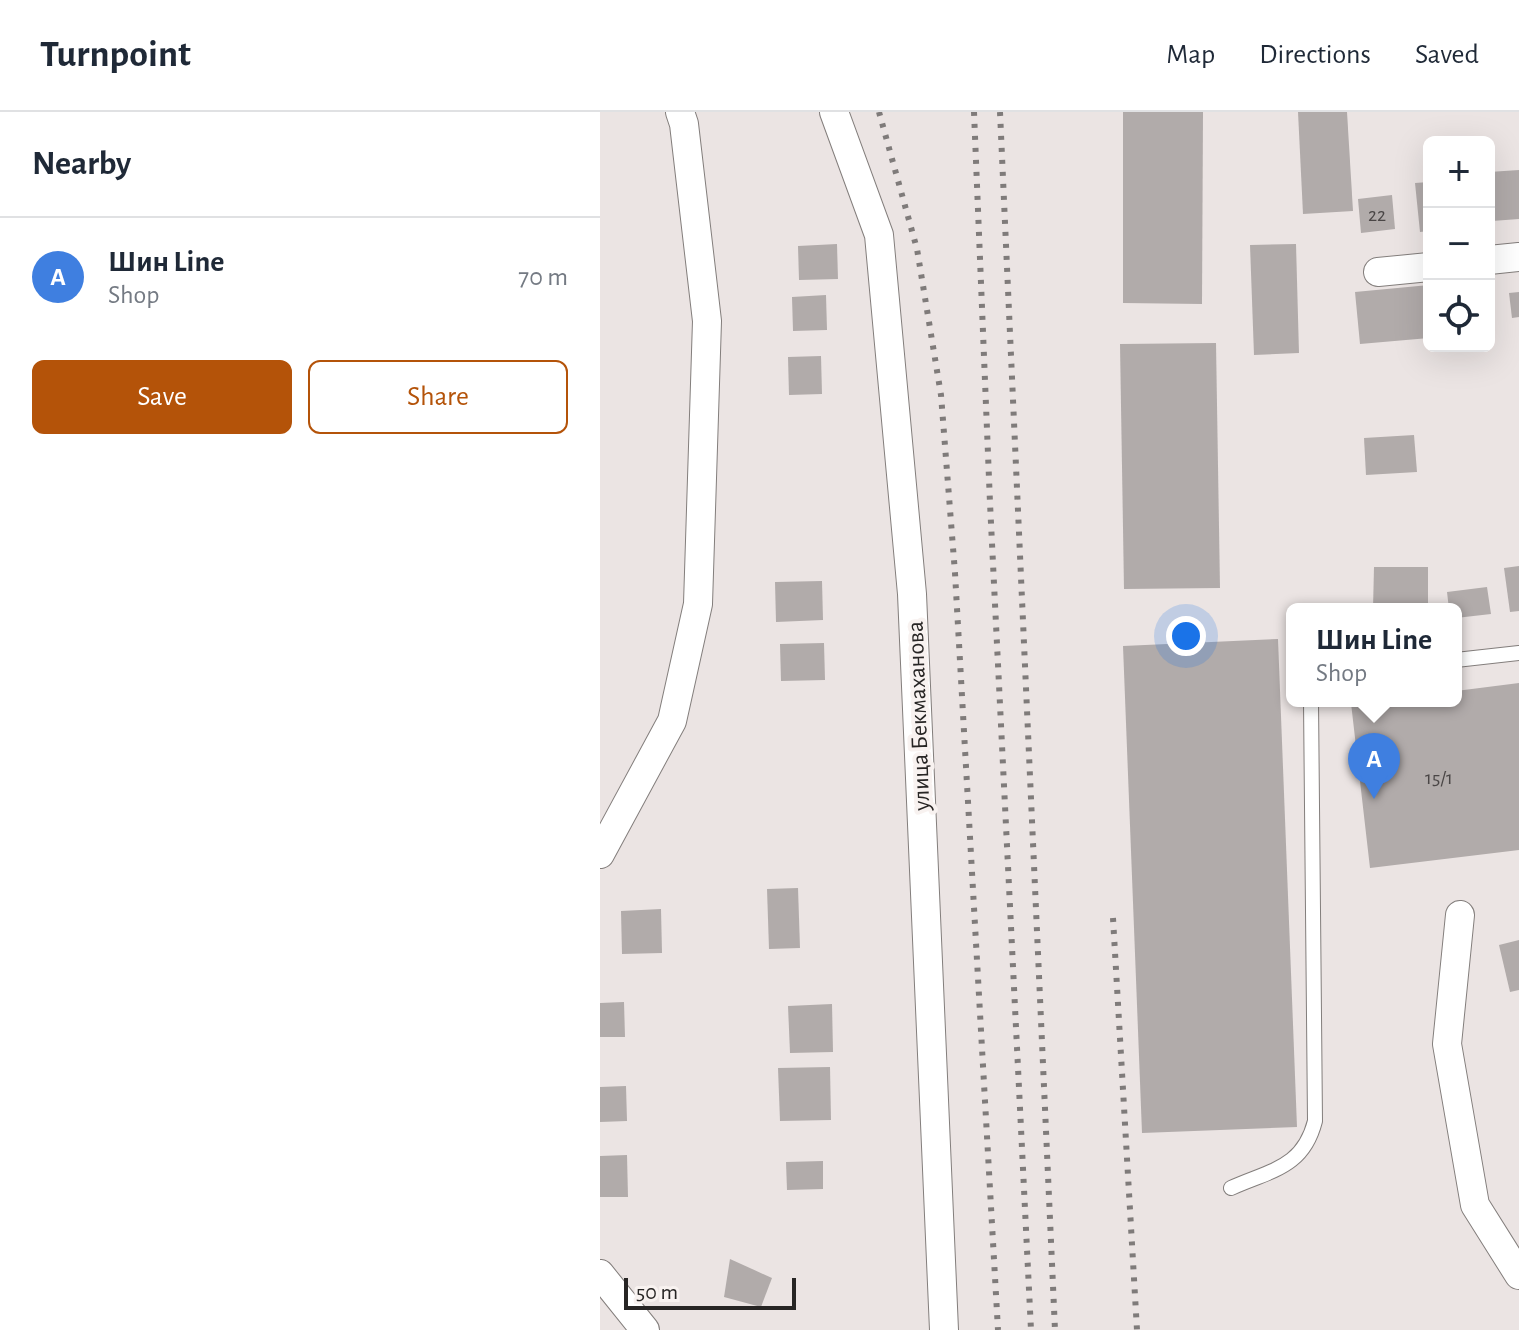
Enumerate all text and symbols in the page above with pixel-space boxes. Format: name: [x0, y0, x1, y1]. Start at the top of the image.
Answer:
text: Turnpoint: [40, 36, 191, 74]
text: Map: [1166, 41, 1215, 69]
text: Directions: [1259, 41, 1371, 69]
text: Saved: [1415, 41, 1479, 69]
map controls: [1423, 136, 1495, 352]
button: +: [1423, 136, 1495, 208]
text: Nearby: [32, 147, 131, 181]
house number: 22: [1368, 205, 1386, 225]
button: −: [1423, 208, 1495, 280]
text: Шин Line: [108, 247, 224, 277]
text: A: [50, 264, 66, 290]
text: 70 m: [518, 264, 568, 290]
button: locate: [1423, 280, 1495, 352]
text: Shop: [108, 282, 160, 308]
button: Save: [32, 360, 292, 434]
button: Share: [308, 360, 568, 434]
popup: [1286, 603, 1462, 707]
your location: [1166, 616, 1206, 656]
street label: улица Бекмаханова: [904, 621, 934, 812]
text: Шин Line: [1316, 625, 1432, 655]
text: Shop: [1316, 660, 1367, 686]
pin: A: [1348, 733, 1400, 799]
house number: 15/1: [1425, 768, 1453, 788]
scale bar: [624, 1274, 796, 1310]
text: 50 m: [636, 1281, 678, 1303]

